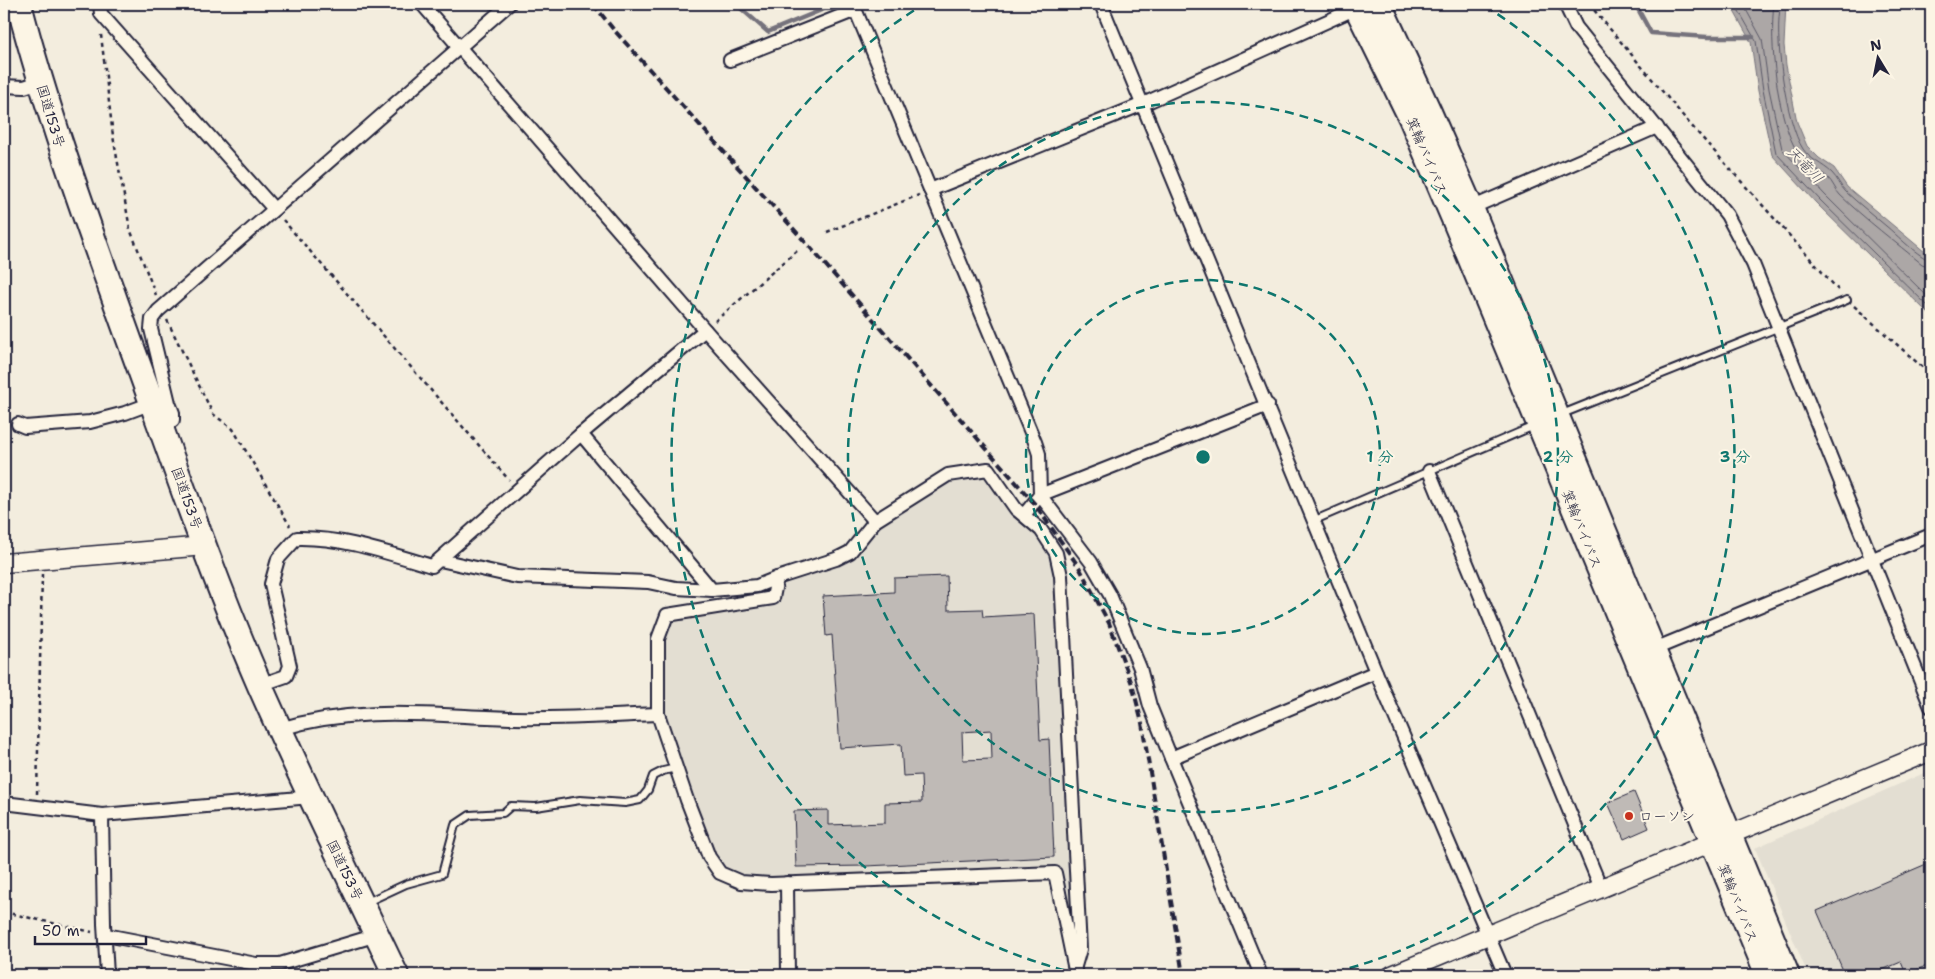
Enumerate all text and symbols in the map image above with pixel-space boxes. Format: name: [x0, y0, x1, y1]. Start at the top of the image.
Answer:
north arrow: [1852, 32, 1902, 82]
text: N: [1869, 35, 1883, 55]
street label: 国道153号: [33, 82, 69, 150]
street label: 箕輪バイパス: [1402, 114, 1452, 198]
water label: 天竜川: [1782, 142, 1828, 188]
text: 1 分: [1367, 447, 1394, 467]
text: 2 分: [1543, 447, 1573, 467]
text: 3 分: [1720, 447, 1750, 467]
centre of rings: [1194, 448, 1212, 466]
street label: 国道153号: [167, 464, 207, 532]
street label: 箕輪バイパス: [1558, 487, 1606, 571]
place label: ローソン: [1639, 807, 1695, 825]
marker: ローソン: [1623, 810, 1635, 822]
street label: 国道153号: [323, 837, 367, 903]
street label: 箕輪バイパス: [1714, 861, 1762, 945]
scale bar: [35, 914, 146, 946]
text: 50 m: [42, 921, 80, 941]

